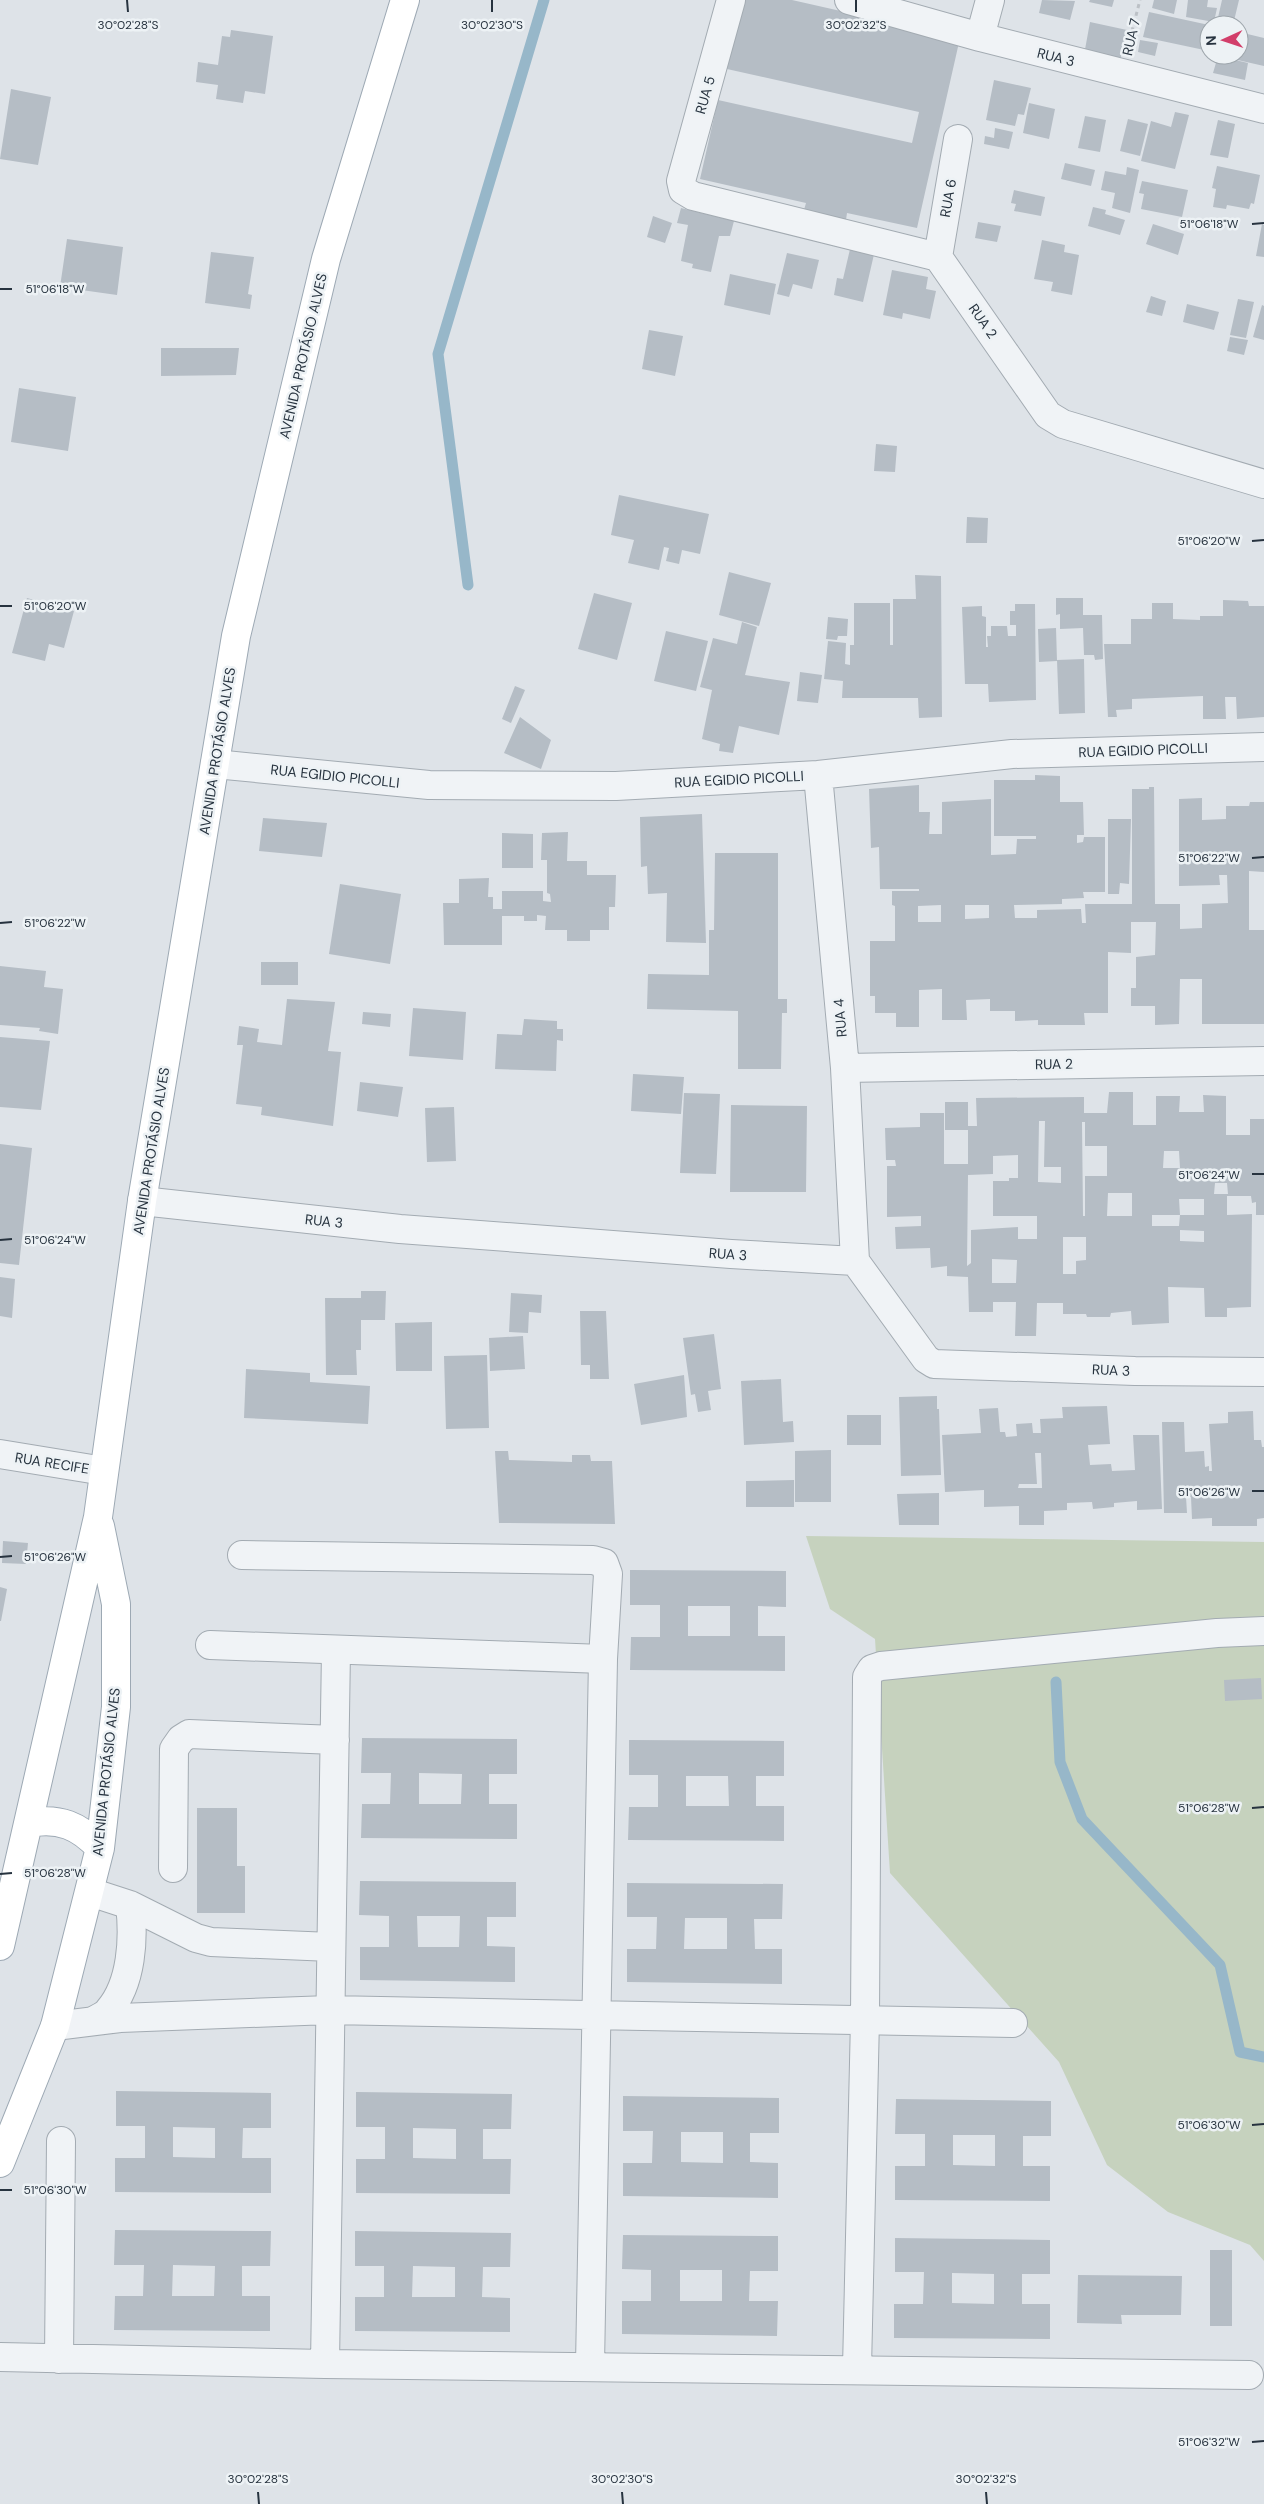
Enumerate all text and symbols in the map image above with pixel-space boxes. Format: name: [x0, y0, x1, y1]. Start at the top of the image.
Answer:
north arrow: [1199, 15, 1249, 65]
text: 30°02'28"S: [98, 17, 158, 33]
text: 30°02'30"S: [461, 17, 523, 33]
text: 30°02'32"S: [826, 17, 886, 33]
street label: RUA 7: [1118, 17, 1144, 57]
text: N: [1202, 35, 1220, 46]
street label: RUA 3: [1035, 44, 1077, 70]
street label: RUA 5: [691, 74, 719, 116]
street label: RUA 6: [936, 177, 960, 219]
text: 51°06'18"W: [1180, 216, 1239, 232]
street label: AVENIDA PROTÁSIO ALVES: [275, 272, 331, 440]
text: 51°06'18"W: [26, 281, 85, 297]
street label: RUA 2: [965, 300, 1001, 342]
text: 51°06'20"W: [1178, 533, 1241, 549]
text: 51°06'20"W: [24, 598, 87, 614]
street label: AVENIDA PROTÁSIO ALVES: [195, 666, 239, 836]
street label: RUA EGIDIO PICOLLI: [1078, 739, 1208, 761]
street label: RUA EGIDIO PICOLLI: [270, 760, 400, 792]
street label: RUA EGIDIO PICOLLI: [674, 767, 804, 791]
text: 51°06'22"W: [1178, 850, 1240, 866]
text: 51°06'22"W: [24, 915, 86, 931]
street label: RUA 4: [829, 998, 851, 1038]
street label: RUA 2: [1035, 1055, 1073, 1073]
street label: AVENIDA PROTÁSIO ALVES: [129, 1066, 173, 1236]
text: 51°06'24"W: [1178, 1167, 1240, 1183]
street label: RUA 3: [304, 1210, 344, 1232]
text: 51°06'24"W: [24, 1232, 86, 1248]
street label: RUA 3: [708, 1244, 748, 1264]
street label: RUA 3: [1092, 1360, 1130, 1380]
street label: RUA RECIFE: [14, 1448, 91, 1478]
text: 51°06'26"W: [1178, 1484, 1241, 1500]
text: 51°06'26"W: [24, 1549, 87, 1565]
street label: AVENIDA PROTÁSIO ALVES: [88, 1687, 124, 1857]
text: 51°06'28"W: [1178, 1800, 1240, 1816]
text: 51°06'28"W: [24, 1865, 86, 1881]
text: 51°06'30"W: [1177, 2117, 1241, 2133]
text: 51°06'30"W: [23, 2182, 87, 2198]
text: 51°06'32"W: [1178, 2434, 1240, 2450]
text: 30°02'28"S: [228, 2471, 288, 2487]
text: 30°02'30"S: [591, 2471, 653, 2487]
text: 30°02'32"S: [956, 2471, 1016, 2487]

